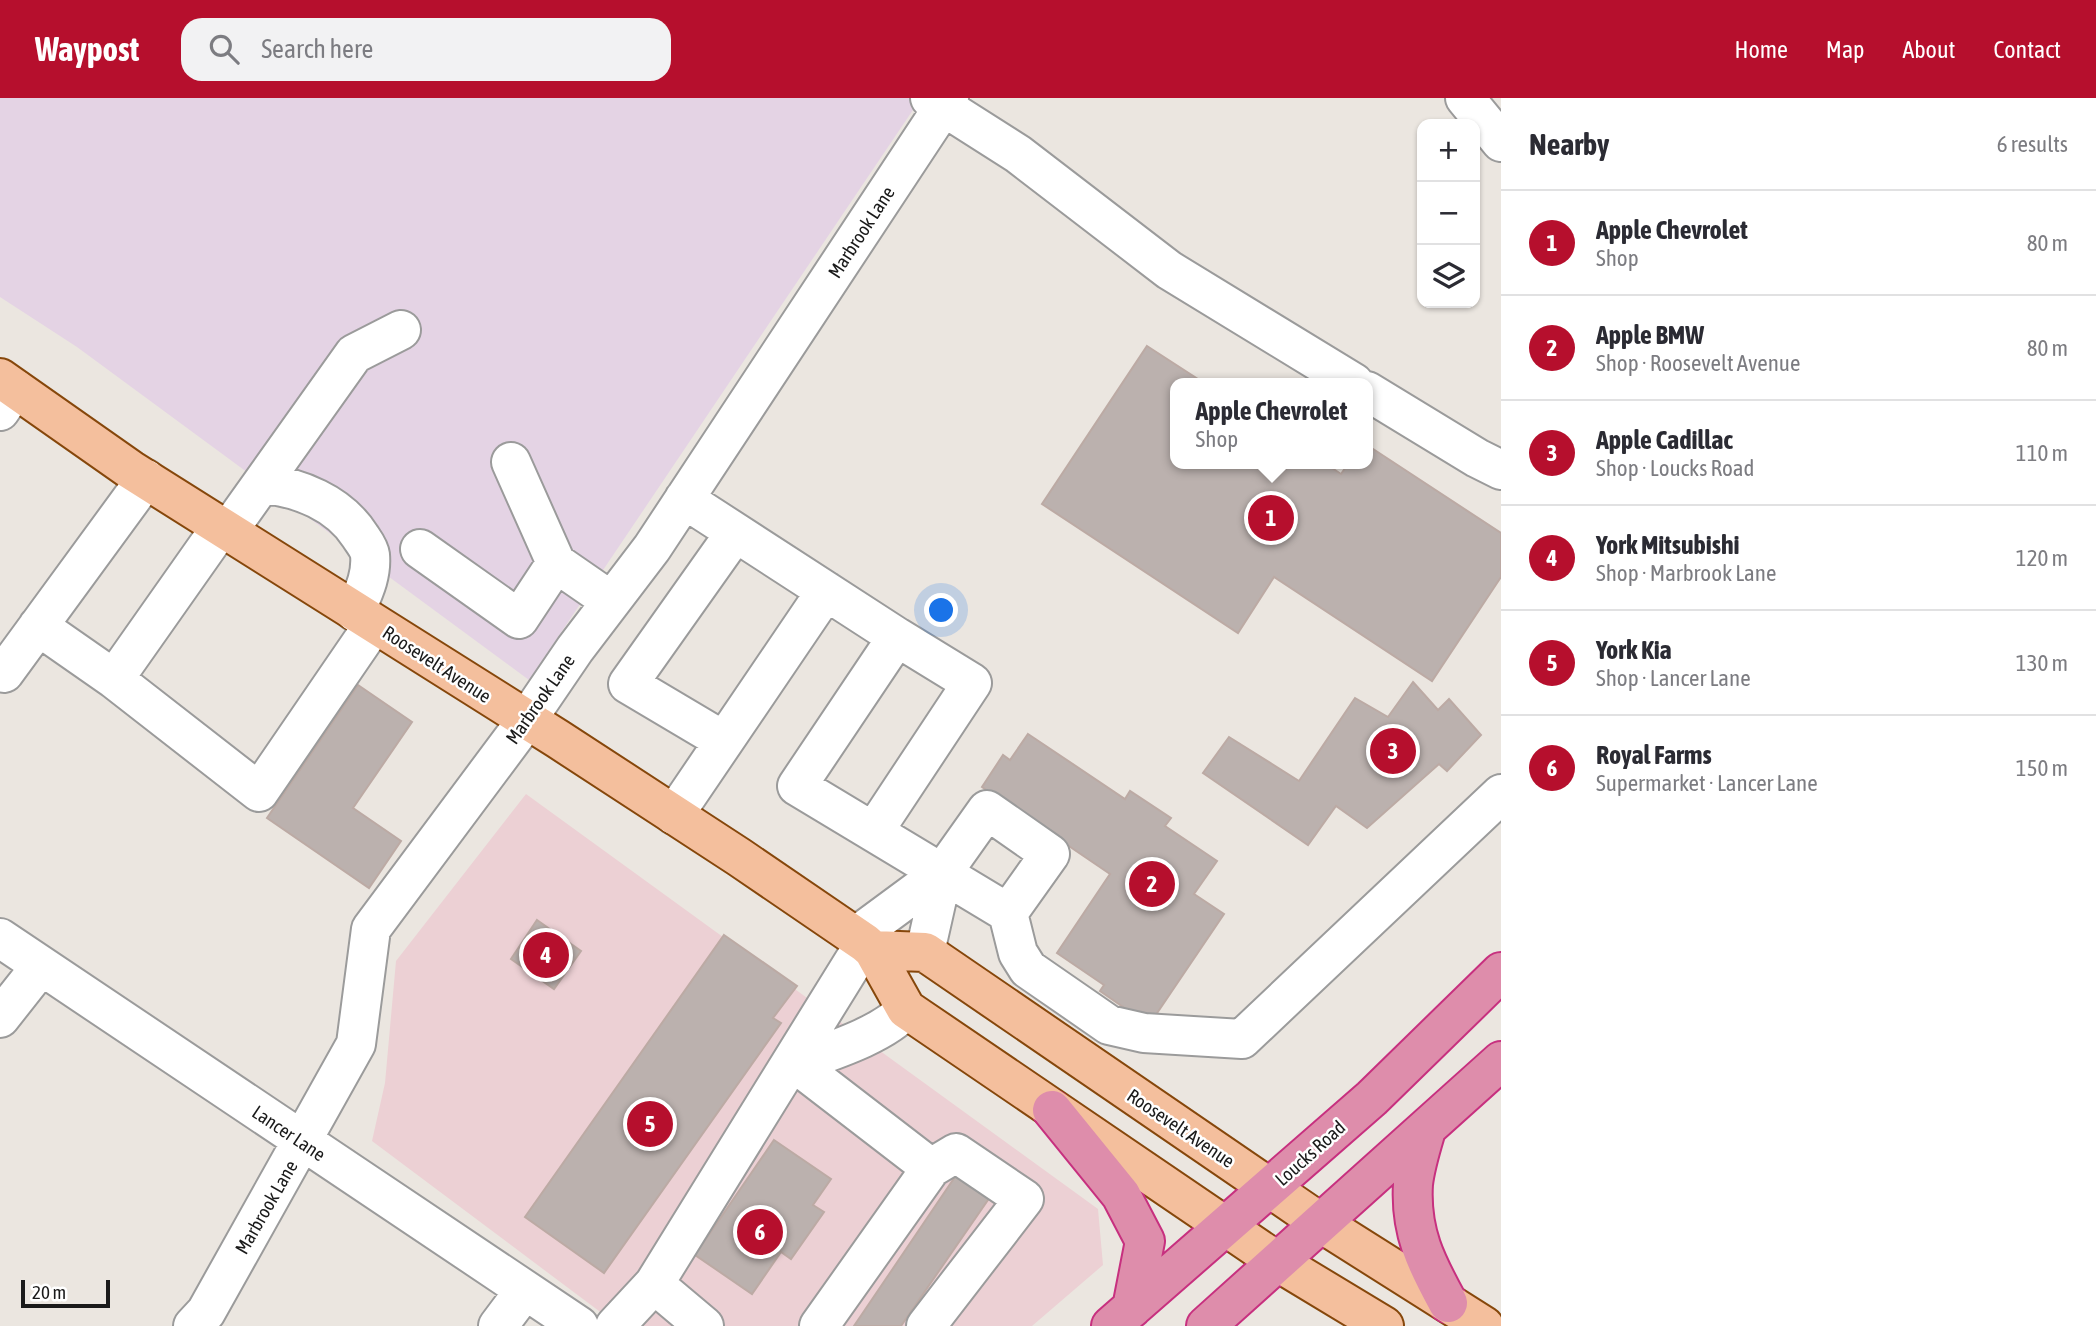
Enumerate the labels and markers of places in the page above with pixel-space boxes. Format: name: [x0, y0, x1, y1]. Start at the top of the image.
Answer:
pin: 1: [1248, 492, 1294, 544]
pin: 3: [1370, 725, 1416, 777]
pin: 2: [1129, 858, 1175, 910]
pin: 4: [523, 929, 569, 981]
pin: 5: [627, 1098, 673, 1150]
pin: 6: [737, 1206, 783, 1258]

